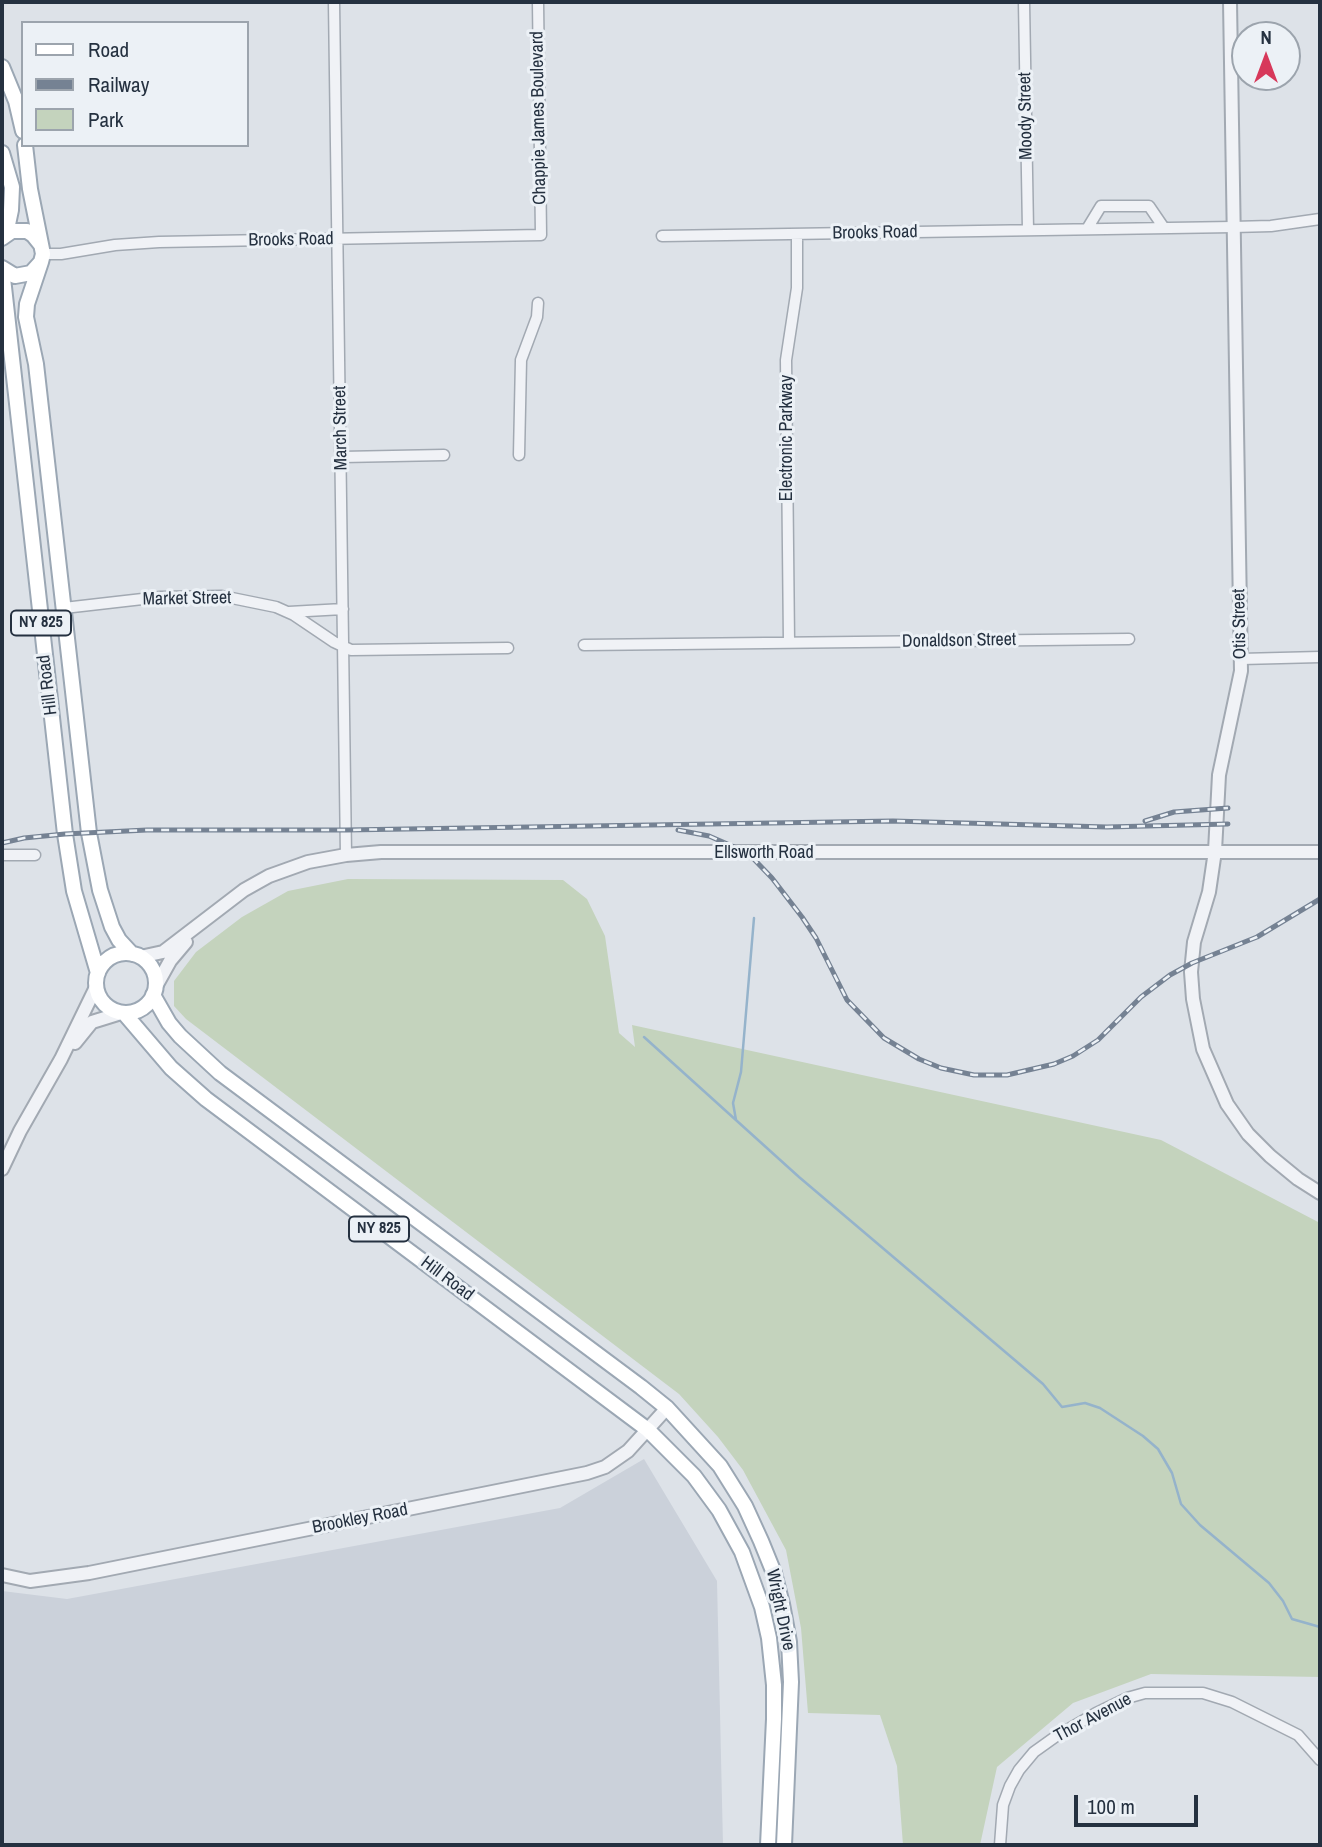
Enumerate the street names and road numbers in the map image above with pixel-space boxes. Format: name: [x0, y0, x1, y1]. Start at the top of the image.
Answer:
street label: Chappie James Boulevard: [527, 31, 551, 205]
street label: Moody Street: [1014, 72, 1038, 160]
street label: Brooks Road: [832, 221, 918, 245]
street label: Brooks Road: [248, 228, 334, 252]
street label: Electronic Parkway: [776, 375, 798, 501]
street label: March Street: [329, 386, 353, 470]
street label: Market Street: [143, 587, 231, 611]
street label: Otis Street: [1229, 589, 1251, 659]
road number: NY 825: [11, 610, 71, 636]
street label: Donaldson Street: [902, 629, 1016, 653]
street label: Hill Road: [34, 654, 62, 716]
street label: Ellsworth Road: [714, 842, 814, 864]
road number: NY 825: [349, 1217, 409, 1242]
street label: Hill Road: [416, 1252, 478, 1306]
street label: Brookley Road: [310, 1499, 410, 1539]
street label: Wright Drive: [761, 1567, 799, 1653]
street label: Thor Avenue: [1051, 1689, 1135, 1747]

